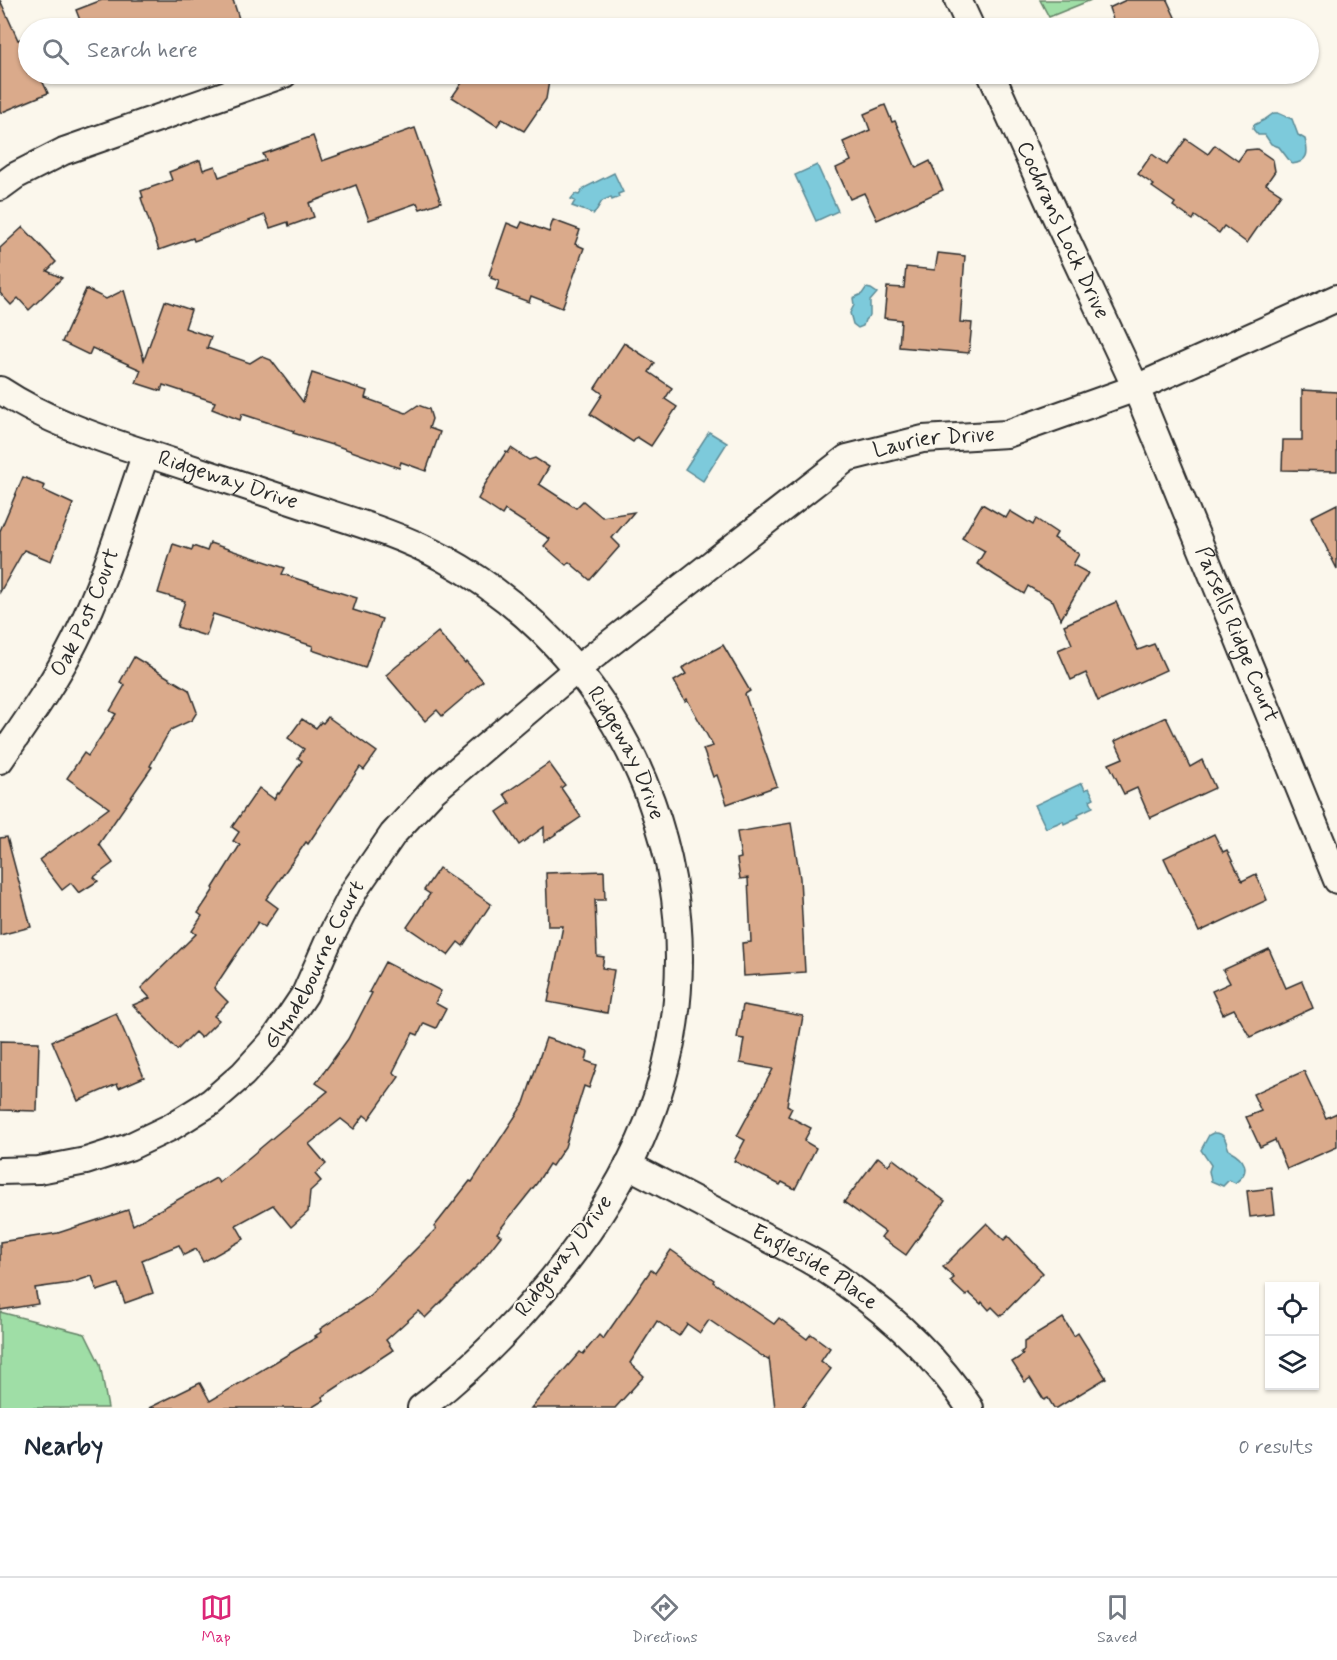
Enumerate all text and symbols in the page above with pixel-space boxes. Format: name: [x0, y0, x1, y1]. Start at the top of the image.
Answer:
search box: [18, 18, 1319, 84]
icon: search: [39, 35, 72, 68]
text: Search here: [87, 37, 198, 65]
street label: Cochrans Lock Drive: [1009, 137, 1116, 324]
street label: Laurier Drive: [870, 421, 996, 465]
street label: Ridgeway Drive: [154, 444, 302, 516]
street label: Parsells Ridge Court: [1188, 542, 1285, 726]
street label: Oak Post Court: [44, 545, 126, 682]
street label: Ridgeway Drive: [580, 681, 671, 824]
street label: Glyndebourne Court: [258, 875, 371, 1056]
street label: Ridgeway Drive: [509, 1189, 621, 1325]
street label: Engleside Place: [747, 1218, 884, 1317]
map controls: [1265, 1282, 1319, 1390]
button: locate: [1265, 1282, 1319, 1336]
button: layers: [1265, 1336, 1319, 1390]
text: Nearby: [24, 1430, 103, 1464]
text: 0 results: [1239, 1434, 1313, 1461]
tab: Map: [200, 1591, 233, 1648]
tab: Directions: [632, 1591, 698, 1648]
tab: Saved: [1097, 1591, 1137, 1648]

